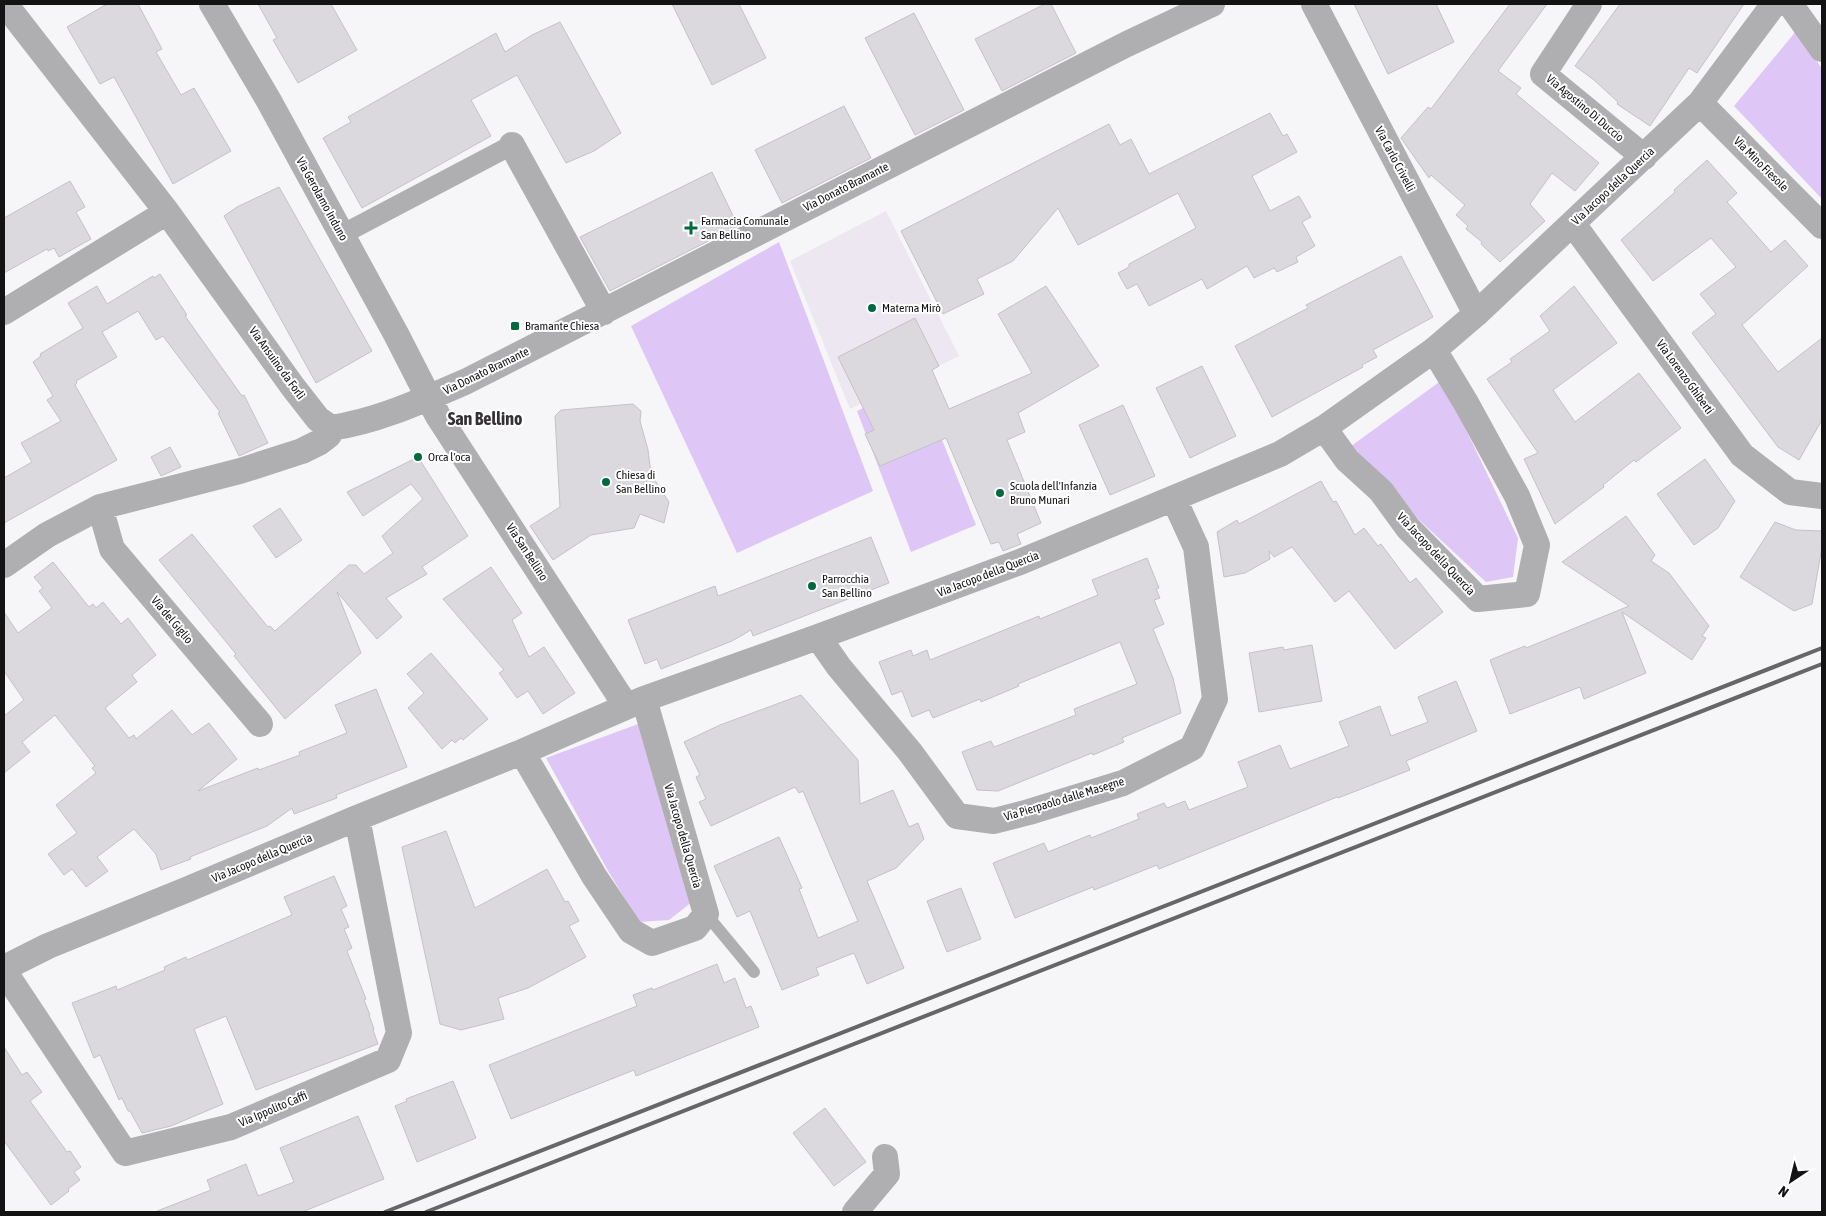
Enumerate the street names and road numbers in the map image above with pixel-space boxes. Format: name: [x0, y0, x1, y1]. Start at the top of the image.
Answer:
street label: Via Agostino Di Duccio: [1543, 72, 1627, 145]
street label: Via Carlo Crivelli: [1372, 124, 1418, 194]
street label: Via Mino Fiesole: [1731, 134, 1791, 194]
street label: Via Jacopo della Quercia: [1569, 144, 1657, 228]
street label: Via Gerolamo Induno: [293, 155, 351, 244]
street label: Via Donato Bramante: [801, 160, 891, 214]
street label: Via Ansuino da Forlì: [246, 324, 308, 402]
street label: Via Lorenzo Ghiberti: [1653, 337, 1717, 417]
street label: Via Donato Bramante: [441, 344, 531, 398]
street label: Via Jacopo della Quercia: [1394, 510, 1478, 598]
street label: Via San Bellino: [503, 521, 551, 584]
street label: Via Jacopo della Quercia: [935, 548, 1041, 600]
street label: Via del Giglio: [148, 593, 196, 647]
street label: Via Pierpaolo dalle Masegne: [1002, 774, 1126, 824]
street label: Via Jacopo della Quercia: [661, 782, 705, 890]
street label: Via Jacopo della Quercia: [210, 831, 314, 885]
street label: Via Ippolito Caffi: [237, 1088, 309, 1130]

